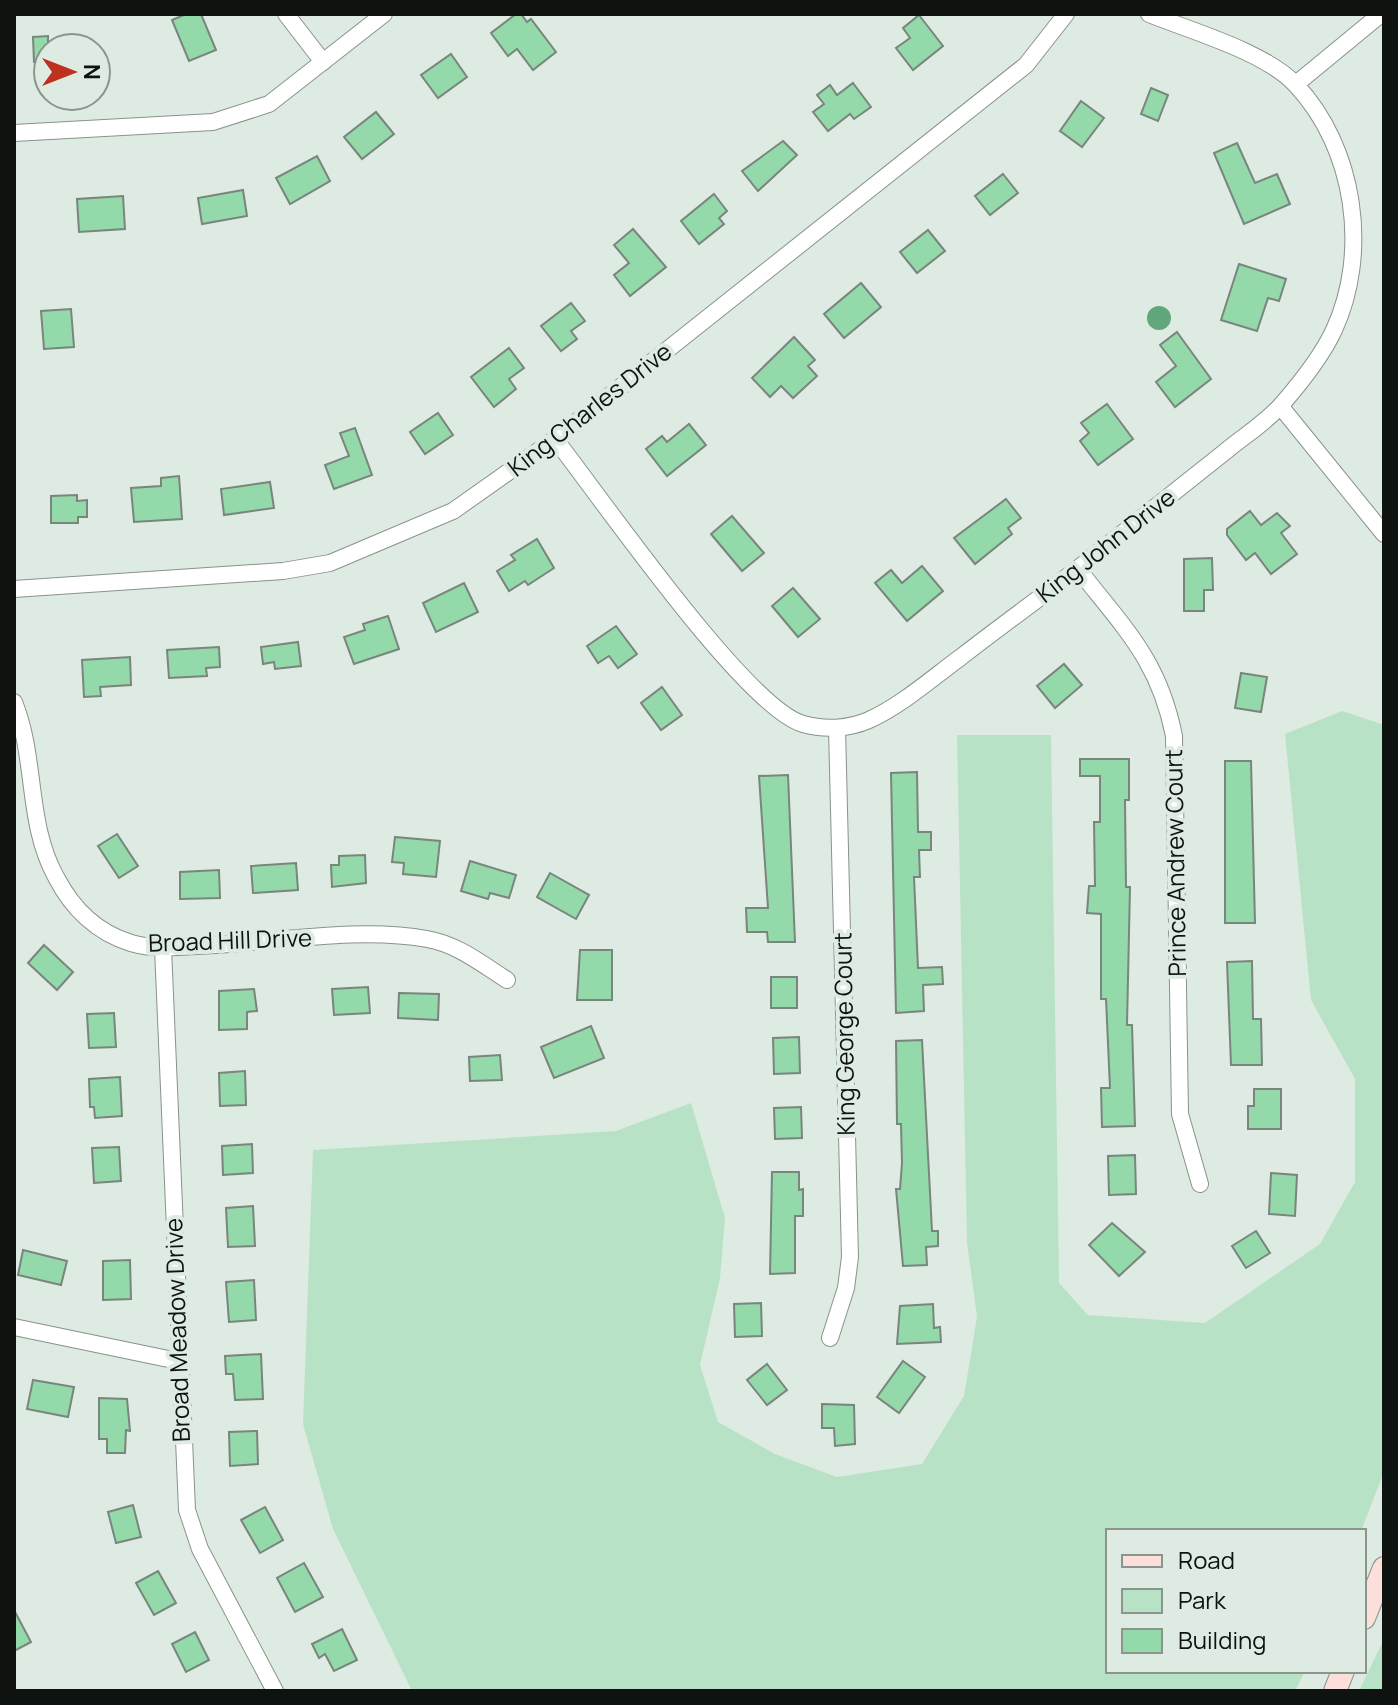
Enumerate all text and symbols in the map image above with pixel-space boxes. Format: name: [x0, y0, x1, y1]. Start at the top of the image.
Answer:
north arrow: [32, 32, 112, 112]
text: N: [77, 64, 107, 80]
street label: King Charles Drive: [500, 334, 678, 483]
street label: King John Drive: [1029, 480, 1181, 609]
street label: Prince Andrew Court: [1156, 749, 1193, 977]
street label: Broad Hill Drive: [148, 920, 312, 959]
street label: King George Court: [825, 932, 862, 1136]
street label: Broad Meadow Drive: [156, 1217, 197, 1443]
legend: [1106, 1529, 1366, 1673]
text: Road: [1178, 1543, 1235, 1576]
text: Park: [1178, 1583, 1227, 1616]
text: Building: [1178, 1623, 1266, 1656]

